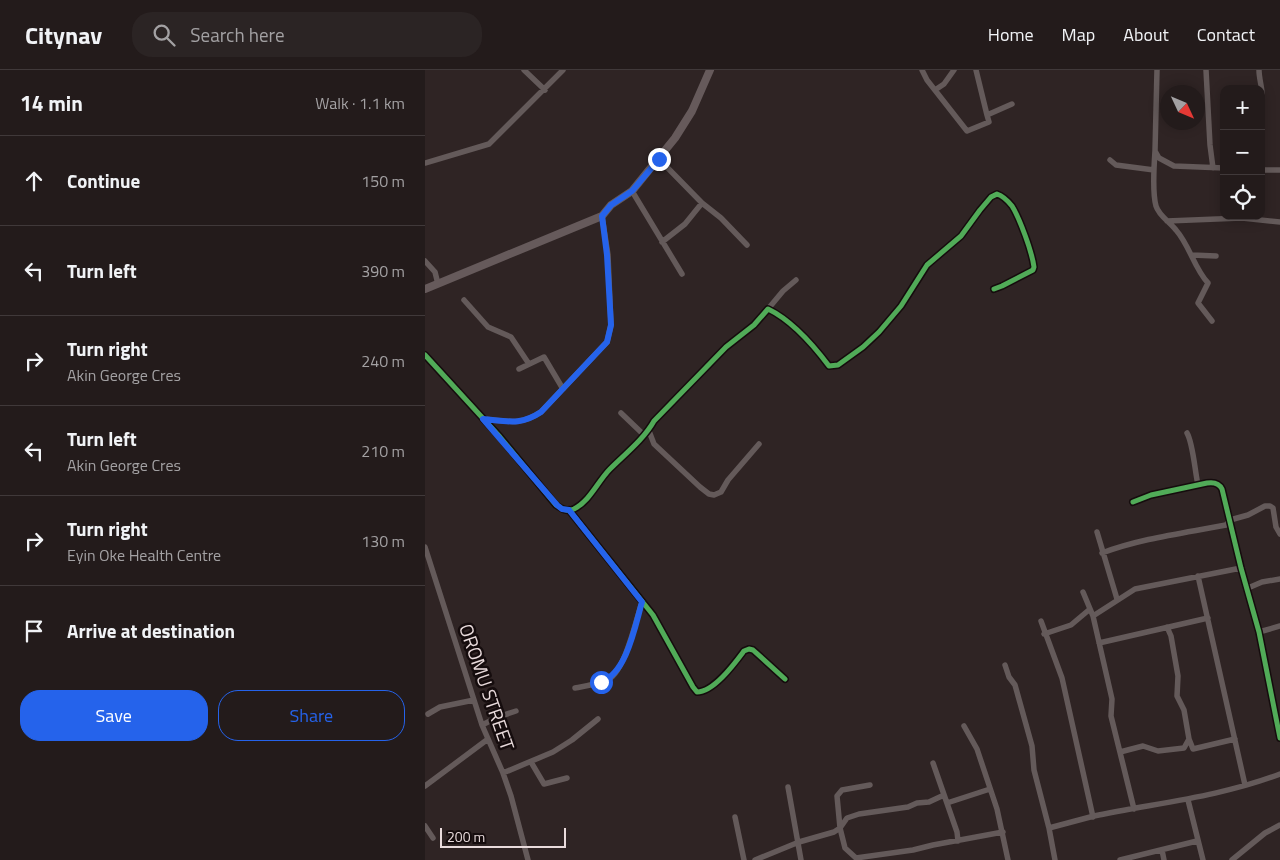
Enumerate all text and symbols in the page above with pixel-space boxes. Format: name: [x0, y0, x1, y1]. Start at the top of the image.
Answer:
search box: [132, 12, 482, 57]
text: Citynav: [25, 17, 102, 53]
text: Search here: [190, 20, 285, 49]
icon: search: [150, 21, 178, 49]
text: Home: [988, 21, 1034, 48]
text: Map: [1062, 21, 1095, 48]
text: About: [1123, 21, 1169, 48]
text: Contact: [1197, 21, 1255, 48]
north arrow: [1160, 85, 1205, 130]
map controls: [1220, 85, 1265, 220]
button: +: [1220, 85, 1265, 130]
text: 14 min: [20, 87, 83, 119]
text: Walk · 1.1 km: [315, 91, 405, 115]
button: −: [1220, 130, 1265, 175]
route end: [648, 148, 671, 171]
text: Continue: [67, 166, 140, 195]
icon: ahead: [20, 167, 48, 195]
text: 150 m: [361, 169, 405, 193]
button: locate: [1220, 175, 1265, 220]
text: Turn left: [67, 256, 137, 285]
icon: left: [20, 257, 48, 285]
text: 390 m: [361, 259, 405, 283]
text: Turn right: [67, 334, 148, 363]
icon: right: [20, 347, 48, 375]
text: 240 m: [361, 349, 405, 373]
text: Akin George Cres: [67, 363, 181, 387]
text: Turn left: [67, 424, 137, 453]
icon: left: [20, 437, 48, 465]
text: 210 m: [361, 439, 405, 463]
text: Akin George Cres: [67, 453, 181, 477]
text: Turn right: [67, 514, 148, 543]
icon: right: [20, 527, 48, 555]
text: 130 m: [361, 529, 405, 553]
text: Eyin Oke Health Centre: [67, 543, 221, 567]
text: Arrive at destination: [67, 616, 235, 645]
icon: arrive: [20, 617, 48, 645]
street label: OROMU STREET: [452, 620, 523, 754]
route start: [590, 671, 613, 694]
button: Save: [20, 690, 208, 741]
button: Share: [218, 690, 405, 741]
scale bar: [440, 825, 566, 848]
text: 200 m: [447, 826, 485, 847]

